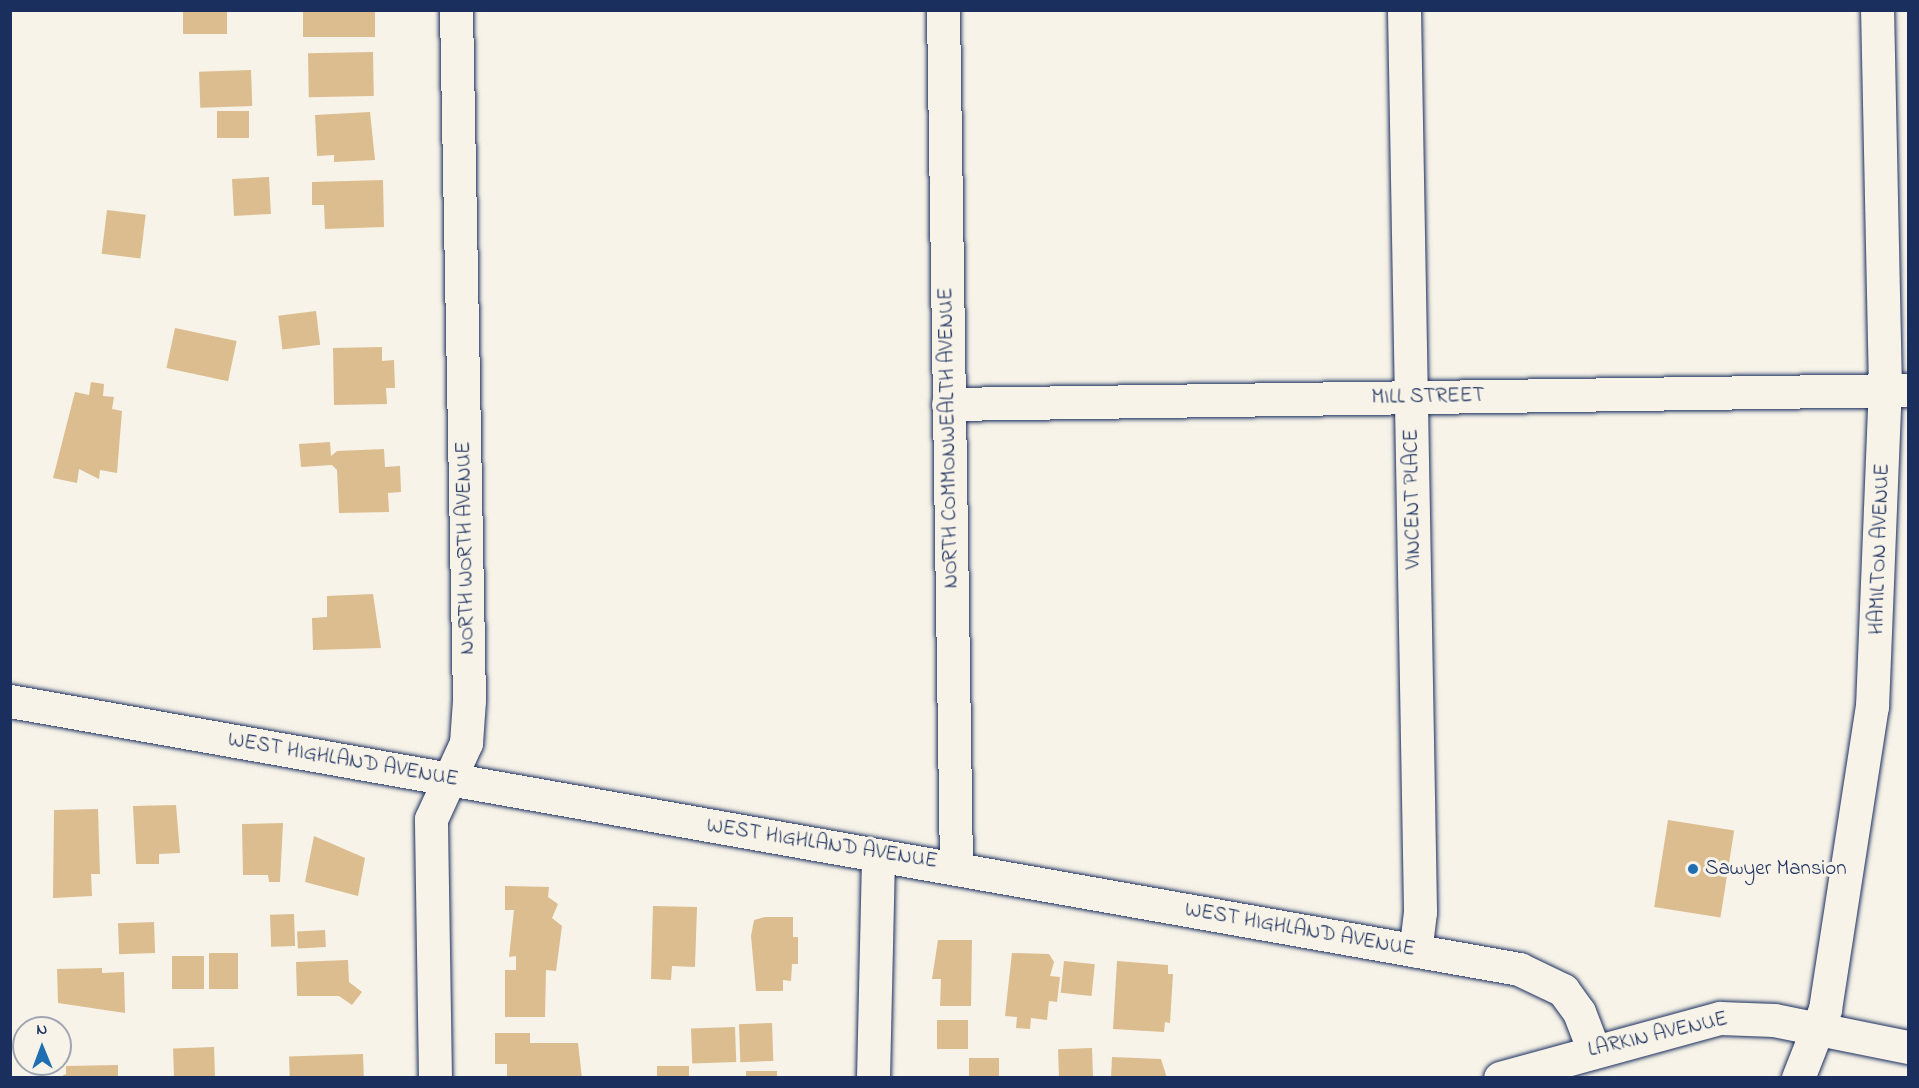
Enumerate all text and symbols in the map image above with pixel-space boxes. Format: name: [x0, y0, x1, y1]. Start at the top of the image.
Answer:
street label: NORTH COMMONWEALTH AVENUE: [934, 287, 964, 589]
street label: MILL STREET: [1371, 383, 1485, 411]
street label: VINCENT PLACE: [1399, 429, 1427, 569]
street label: NORTH WORTH AVENUE: [452, 441, 480, 655]
street label: HAMILTON AVENUE: [1864, 463, 1896, 635]
street label: WEST HIGHLAND AVENUE: [226, 727, 460, 793]
street label: WEST HIGHLAND AVENUE: [705, 813, 939, 875]
place label: Sawyer Mansion: [1705, 856, 1847, 882]
marker: Sawyer Mansion: [1686, 862, 1700, 876]
street label: WEST HIGHLAND AVENUE: [1183, 897, 1417, 963]
street label: LARKIN AVENUE: [1586, 1007, 1730, 1063]
north arrow: [12, 1016, 72, 1076]
text: N: [36, 1018, 47, 1042]

